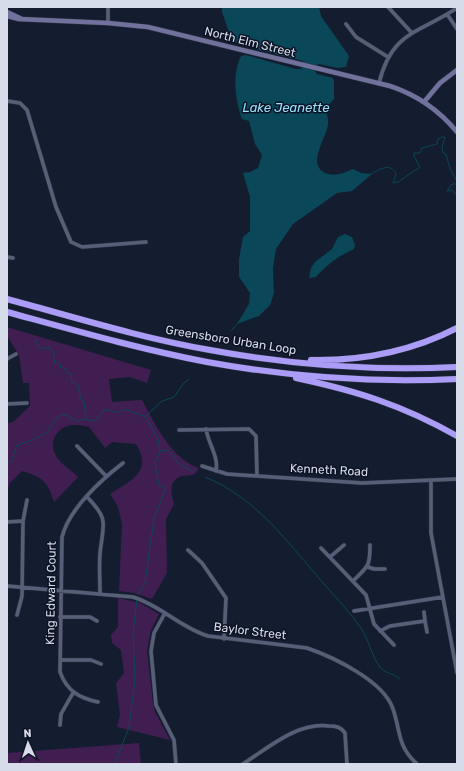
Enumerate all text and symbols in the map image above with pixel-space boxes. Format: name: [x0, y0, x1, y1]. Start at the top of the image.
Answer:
street label: North Elm Street: [203, 24, 297, 60]
water label: Lake Jeanette: [242, 100, 330, 115]
street label: Greensboro Urban Loop: [165, 323, 297, 357]
street label: Kenneth Road: [290, 461, 368, 479]
street label: King Edward Court: [43, 541, 59, 645]
street label: Baylor Street: [213, 620, 287, 642]
north arrow: [8, 723, 48, 763]
text: N: [23, 727, 32, 740]

